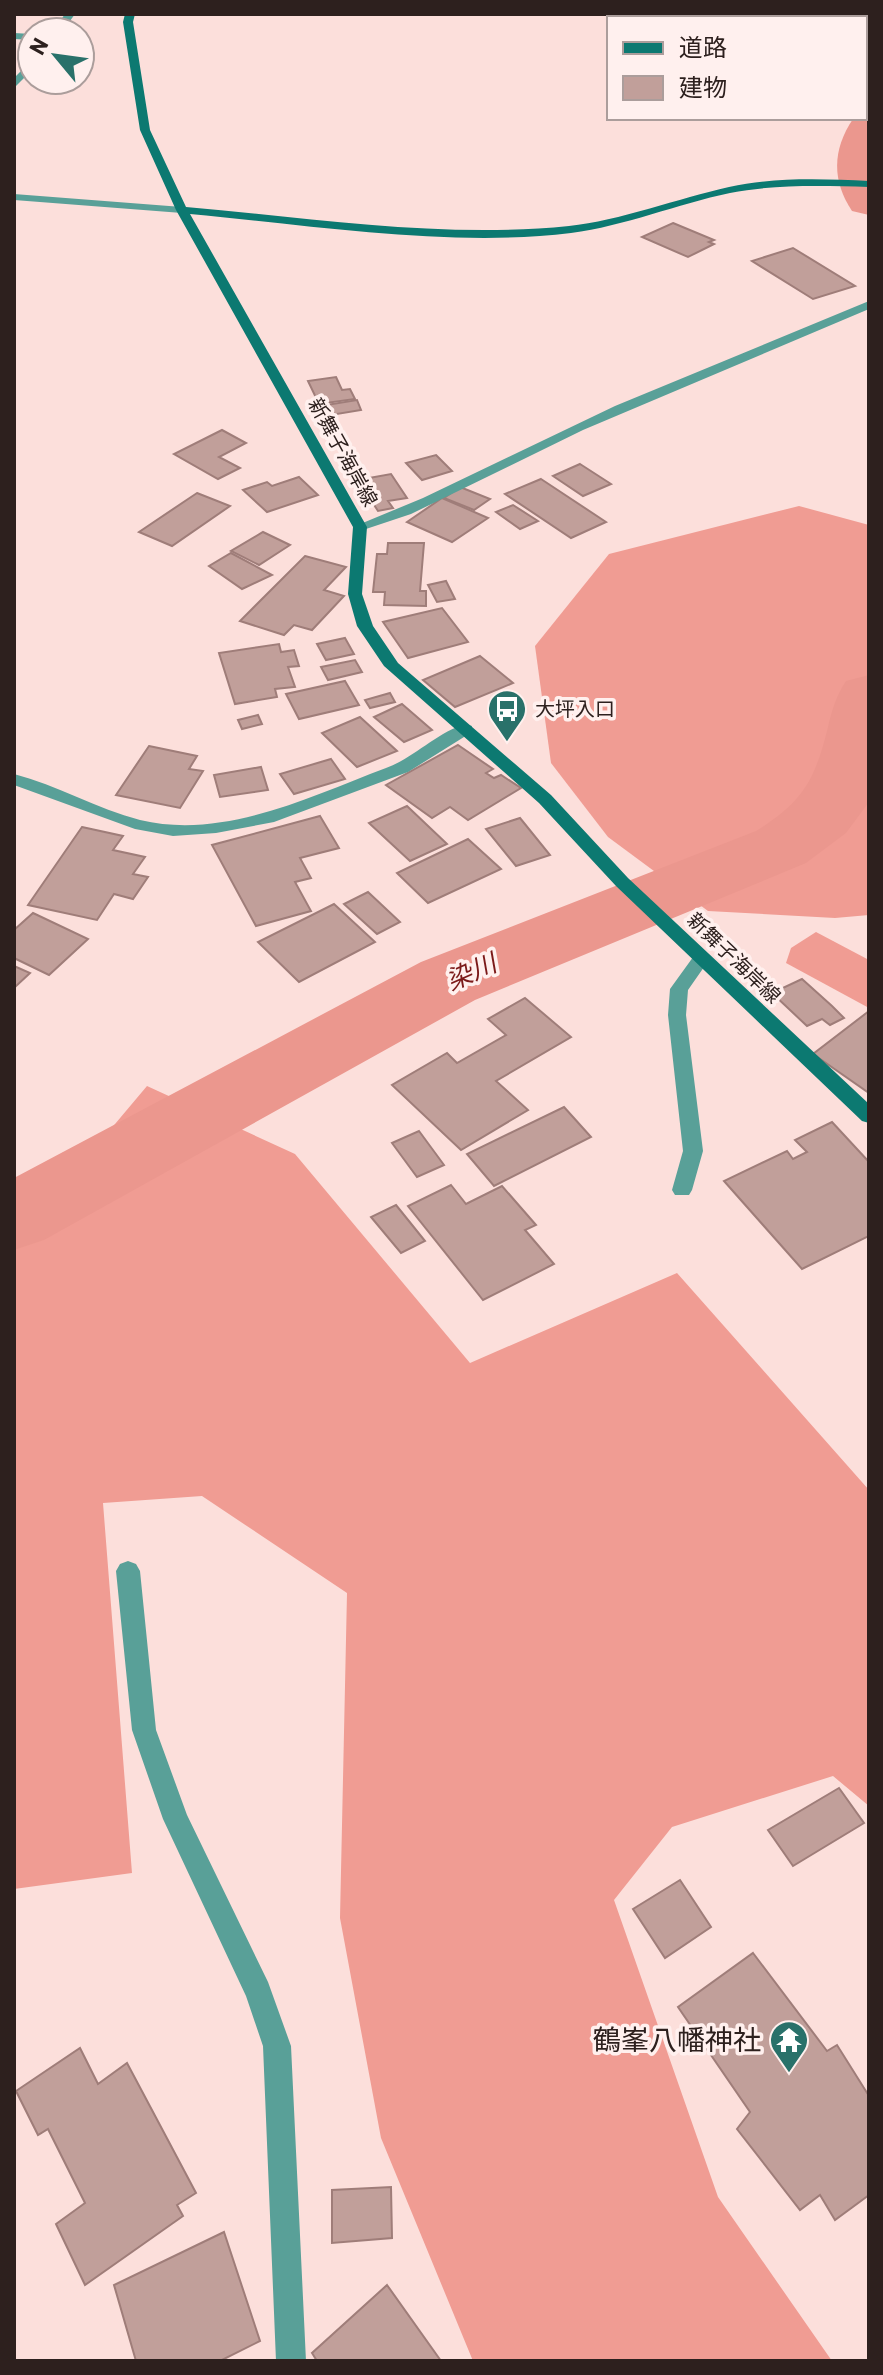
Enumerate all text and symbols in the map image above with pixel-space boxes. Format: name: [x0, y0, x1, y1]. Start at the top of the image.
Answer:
north arrow: [16, 16, 96, 96]
legend: [607, 16, 867, 120]
text: 道路: [679, 32, 727, 61]
text: N: [23, 33, 53, 59]
text: 建物: [679, 72, 727, 101]
street label: 新舞子海岸線: [304, 393, 383, 510]
bus stop icon: 大坪入口: [486, 688, 528, 743]
place label: 大坪入口: [535, 696, 615, 720]
street label: 新舞子海岸線: [683, 907, 786, 1008]
water label: 染川: [440, 945, 503, 995]
temple icon: 鶴峯八幡神社: [768, 2019, 810, 2074]
place label: 鶴峯八幡神社: [593, 2022, 761, 2056]

